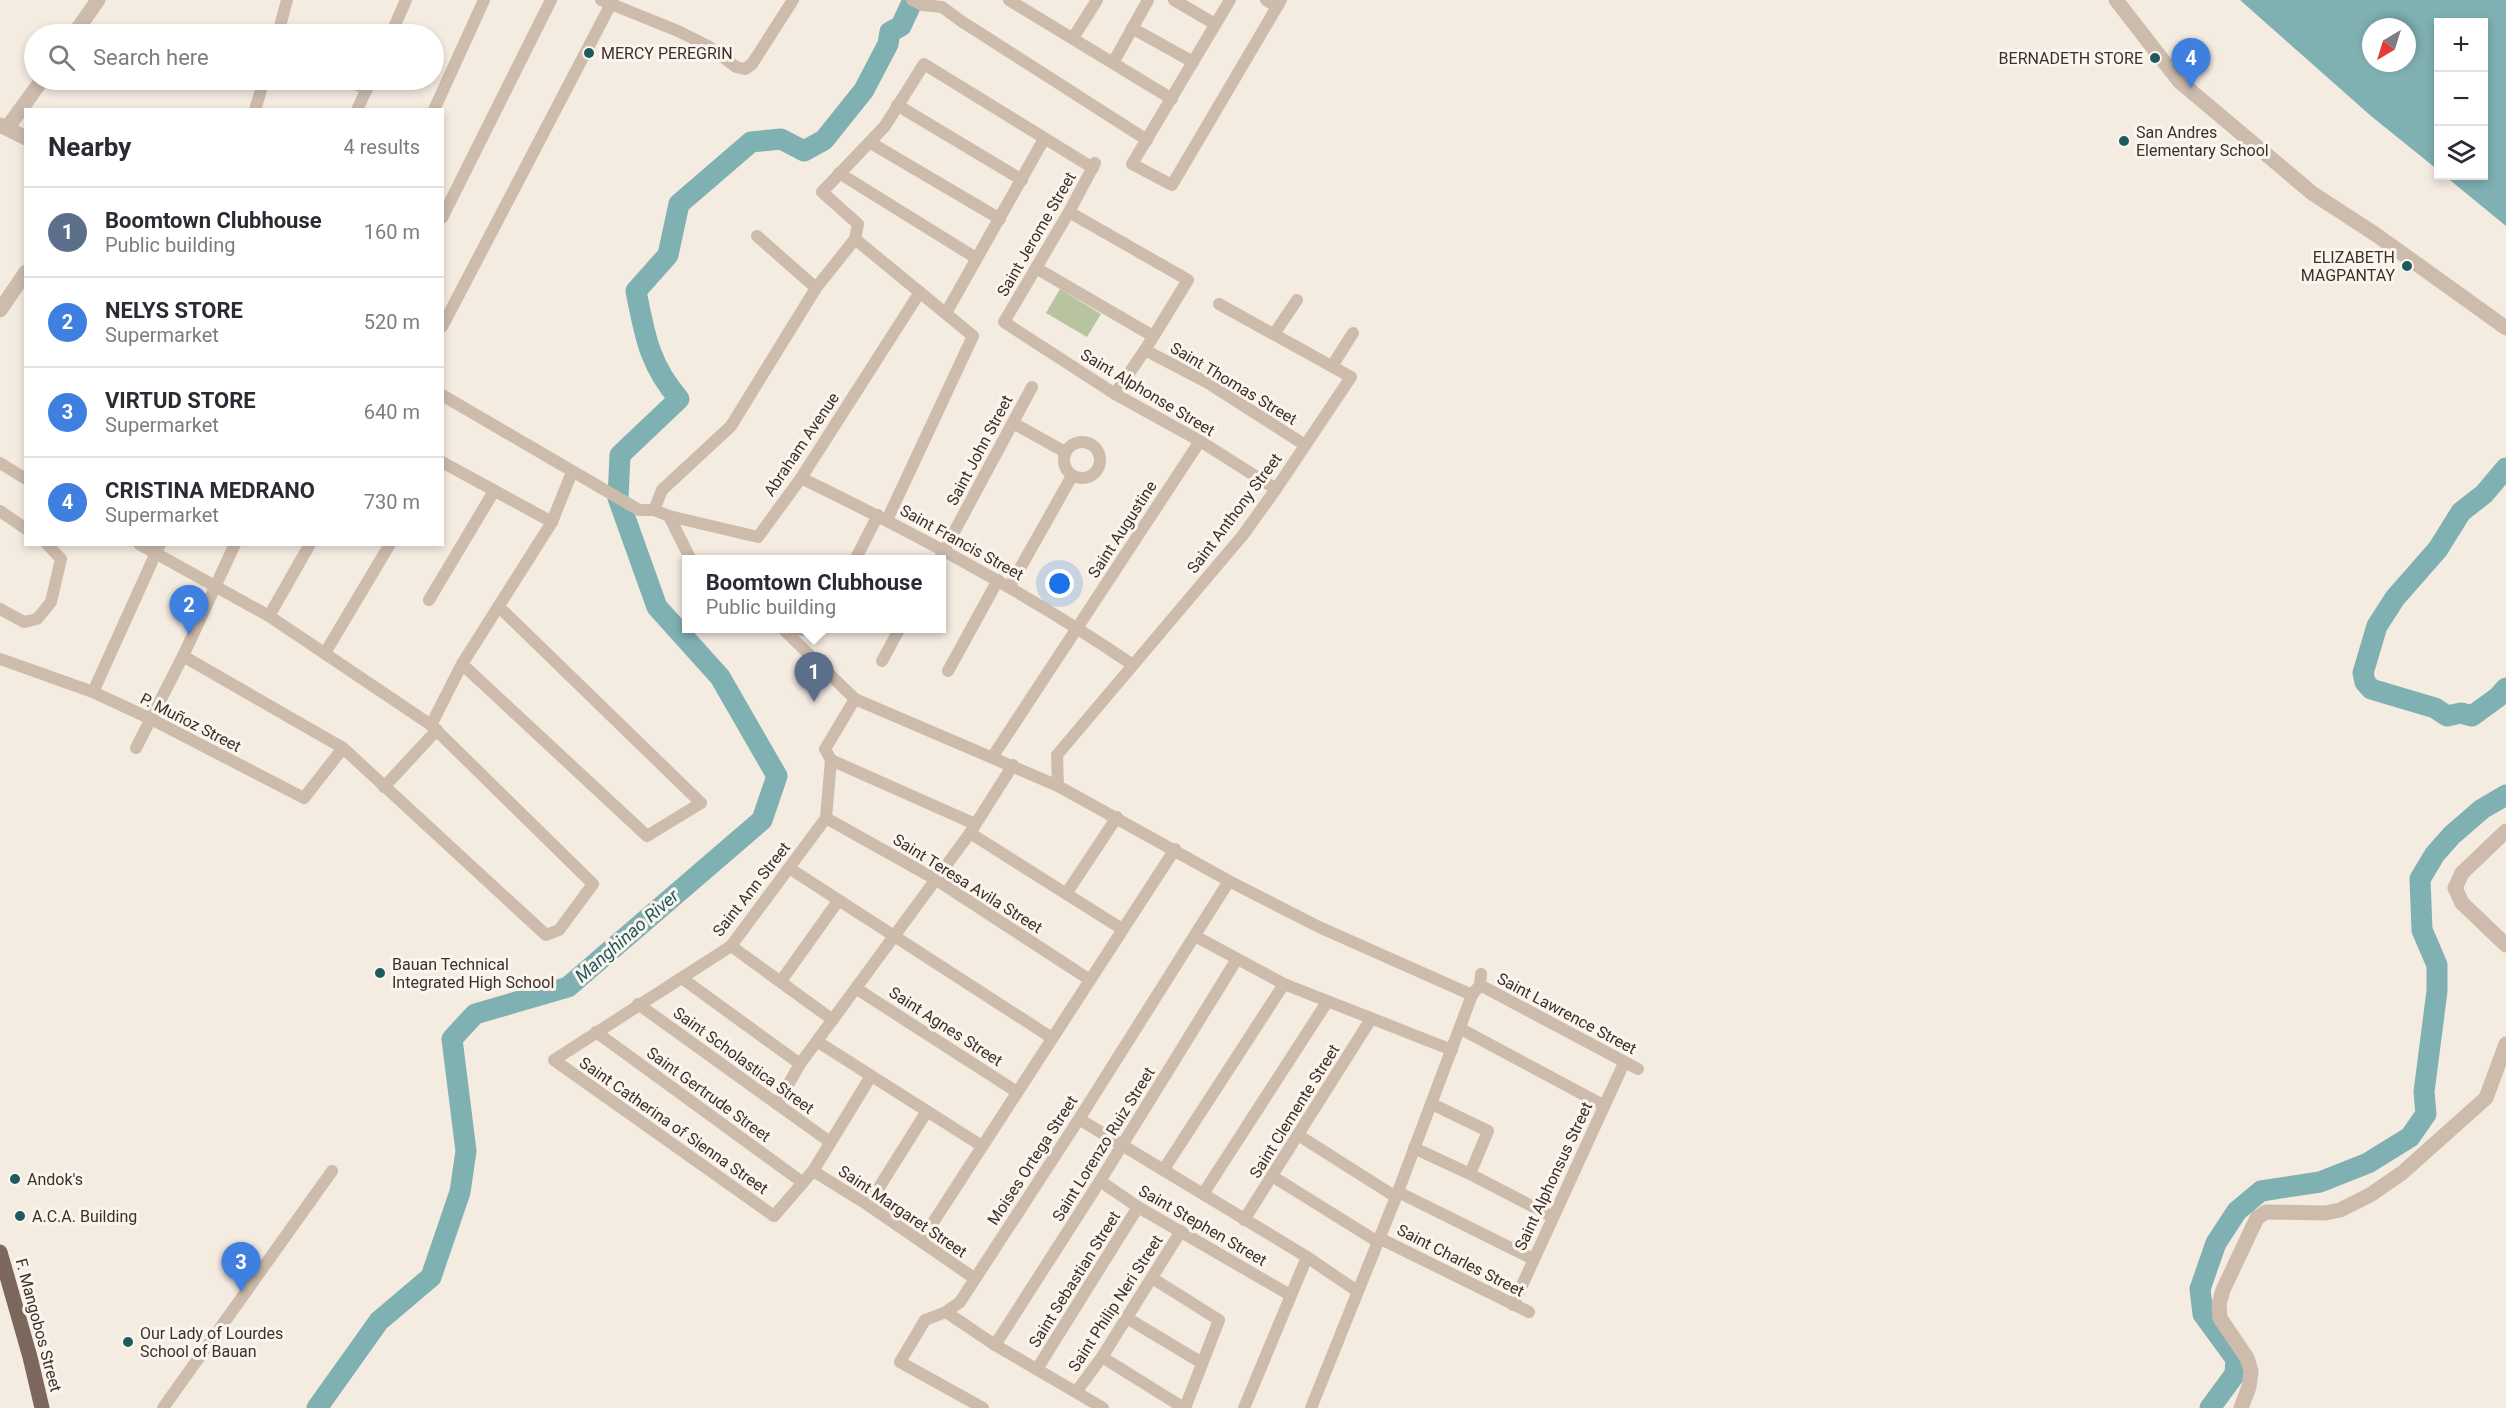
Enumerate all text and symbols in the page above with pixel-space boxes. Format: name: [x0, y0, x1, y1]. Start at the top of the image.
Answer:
north arrow: [2362, 18, 2416, 72]
map controls: [2434, 18, 2488, 180]
button: +: [2434, 18, 2488, 72]
search box: [24, 24, 444, 90]
pin: 4: [2172, 38, 2210, 88]
icon: search: [45, 41, 78, 74]
place label: MERCY PEREGRIN: [601, 44, 733, 63]
text: Search here: [93, 45, 209, 70]
marker: MERCY PEREGRIN: [582, 46, 596, 60]
place label: BERNADETH STORE: [1999, 49, 2143, 68]
marker: BERNADETH STORE: [2148, 51, 2162, 65]
button: −: [2434, 72, 2488, 126]
place label: San Andres Elementary School: [2136, 123, 2269, 160]
button: layers: [2434, 126, 2488, 180]
text: Nearby: [48, 132, 131, 162]
marker: San Andres Elementary School: [2117, 134, 2131, 148]
text: 4 results: [344, 135, 420, 159]
street label: Saint Jerome Street: [993, 169, 1080, 300]
text: Boomtown Clubhouse: [105, 208, 322, 233]
text: 1: [62, 220, 73, 244]
text: 160 m: [364, 220, 420, 244]
text: Public building: [105, 233, 235, 257]
place label: ELIZABETH MAGPANTAY: [2301, 248, 2395, 285]
marker: ELIZABETH MAGPANTAY: [2400, 259, 2414, 273]
text: NELYS STORE: [105, 298, 243, 323]
text: 2: [62, 310, 73, 334]
text: 520 m: [364, 310, 420, 334]
text: Supermarket: [105, 323, 219, 347]
street label: Saint Thomas Street: [1167, 338, 1301, 429]
street label: Saint Alphonse Street: [1077, 345, 1218, 440]
text: VIRTUD STORE: [105, 388, 256, 413]
street label: Abraham Avenue: [760, 389, 843, 500]
street label: Saint John Street: [942, 392, 1016, 509]
text: 3: [62, 400, 73, 424]
text: 640 m: [364, 400, 420, 424]
text: Supermarket: [105, 413, 219, 437]
street label: Saint Anthony Street: [1183, 450, 1286, 577]
street label: Saint Augustine: [1084, 477, 1161, 581]
text: CRISTINA MEDRANO: [105, 478, 315, 503]
text: 4: [62, 490, 73, 514]
text: 730 m: [364, 490, 420, 514]
street label: Saint Francis Street: [897, 501, 1027, 584]
text: Supermarket: [105, 503, 219, 527]
popup: [682, 555, 946, 633]
your location: [1045, 569, 1074, 598]
text: Boomtown Clubhouse: [706, 570, 922, 595]
pin: 2: [170, 586, 208, 635]
text: Public building: [706, 595, 836, 619]
pin: 1: [794, 652, 834, 702]
street label: P. Muñoz Street: [137, 689, 244, 756]
street label: Saint Teresa Avila Street: [890, 830, 1046, 937]
street label: Saint Ann Street: [709, 838, 794, 940]
water label: Manghinao River: [571, 884, 683, 986]
place label: Bauan Technical Integrated High School: [392, 955, 554, 992]
marker: Bauan Technical Integrated High School: [373, 966, 387, 980]
street label: Saint Lawrence Street: [1494, 969, 1640, 1058]
street label: Saint Agnes Street: [885, 983, 1006, 1070]
street label: Saint Scholastica Street: [670, 1003, 818, 1118]
street label: Saint Clemente Street: [1246, 1041, 1343, 1182]
street label: Saint Gertrude Street: [643, 1043, 774, 1146]
street label: Saint Catherina of Sienna Street: [576, 1053, 772, 1198]
street label: Saint Lorenzo Ruiz Street: [1048, 1064, 1159, 1225]
street label: Moises Ortega Street: [984, 1092, 1081, 1228]
street label: Saint Alphonsus Street: [1511, 1099, 1596, 1254]
street label: Saint Margaret Street: [835, 1161, 971, 1261]
place label: Andok's: [27, 1170, 83, 1189]
marker: Andok's: [8, 1172, 22, 1186]
street label: Saint Stephen Street: [1135, 1181, 1270, 1270]
place label: A.C.A. Building: [32, 1207, 137, 1226]
street label: Saint Sebastian Street: [1025, 1208, 1124, 1351]
marker: A.C.A. Building: [13, 1209, 27, 1223]
street label: Saint Charles Street: [1394, 1220, 1528, 1301]
street label: Saint Philip Neri Street: [1064, 1231, 1167, 1375]
pin: 3: [222, 1242, 260, 1292]
street label: F. Mangobos Street: [12, 1256, 65, 1394]
place label: Our Lady of Lourdes School of Bauan: [140, 1324, 283, 1361]
marker: Our Lady of Lourdes School of Bauan: [121, 1335, 135, 1349]

